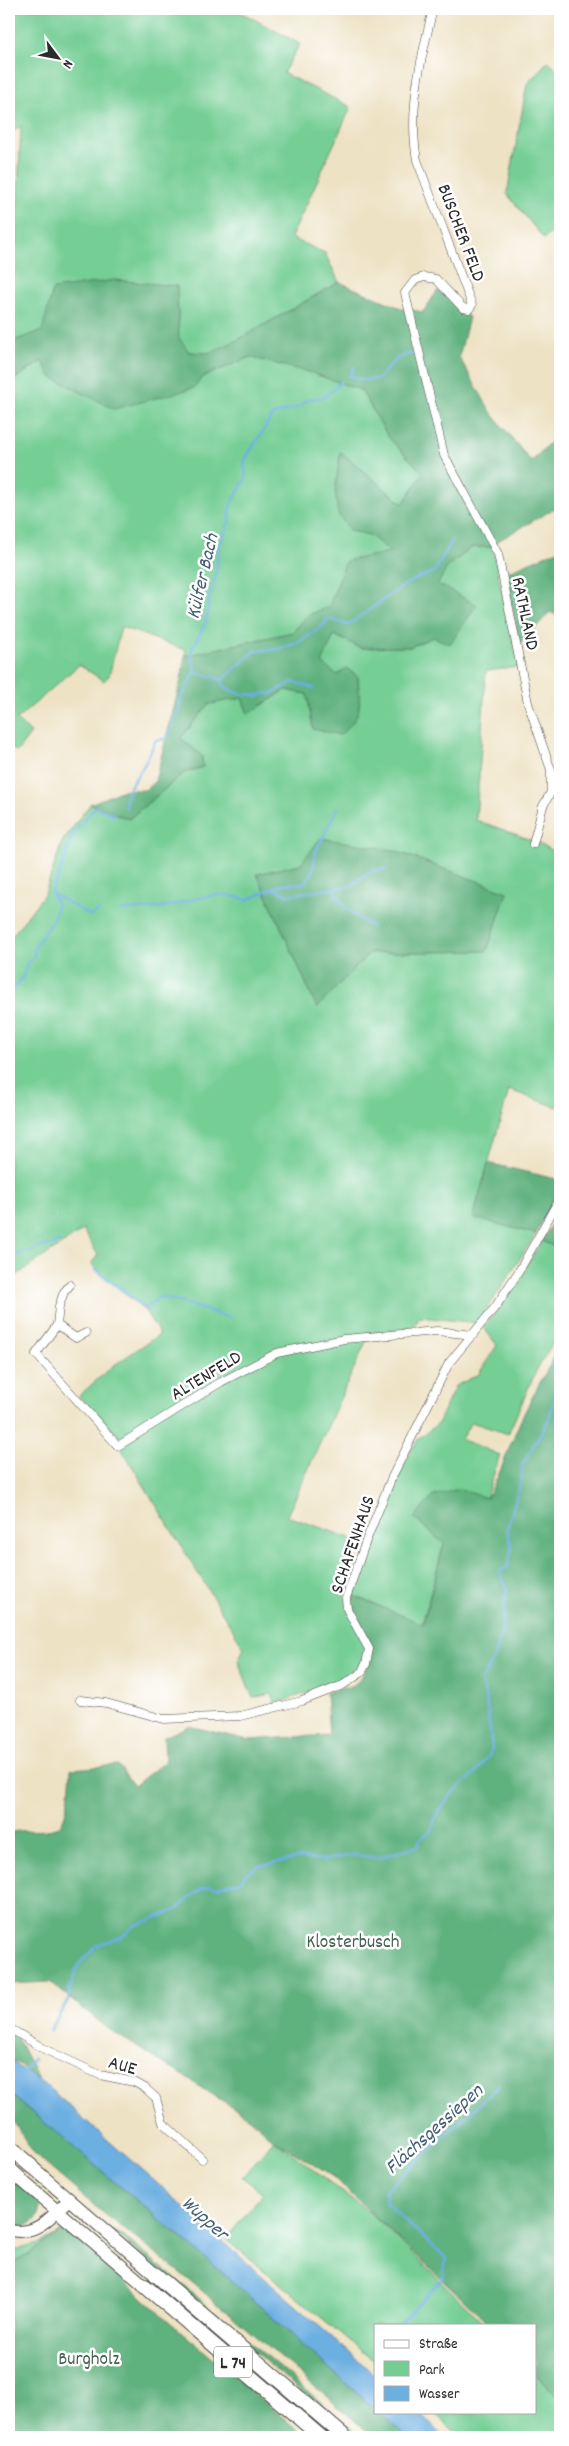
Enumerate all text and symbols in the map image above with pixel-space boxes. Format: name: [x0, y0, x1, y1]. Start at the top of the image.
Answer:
north arrow: [32, 32, 82, 82]
text: N: [57, 56, 78, 72]
street label: BUSCHER FELD: [429, 181, 491, 286]
water label: Külfer Bach: [181, 531, 227, 622]
street label: RATHLAND: [503, 575, 545, 653]
street label: ALTENFELD: [166, 1345, 248, 1409]
street label: SCHAFENHAUS: [325, 1493, 384, 1598]
park label: Klosterbusch: [307, 1930, 399, 1957]
street label: AUE: [105, 2051, 140, 2084]
water label: Flächsgessiepen: [380, 2078, 491, 2182]
water label: Wupper: [174, 2191, 236, 2250]
legend: [374, 2324, 536, 2414]
text: Straße: [419, 2334, 458, 2356]
road number: L 74: [214, 2346, 252, 2378]
park label: Burgholz: [58, 2347, 120, 2374]
text: Park: [419, 2360, 445, 2382]
text: Wasser: [419, 2384, 460, 2406]

